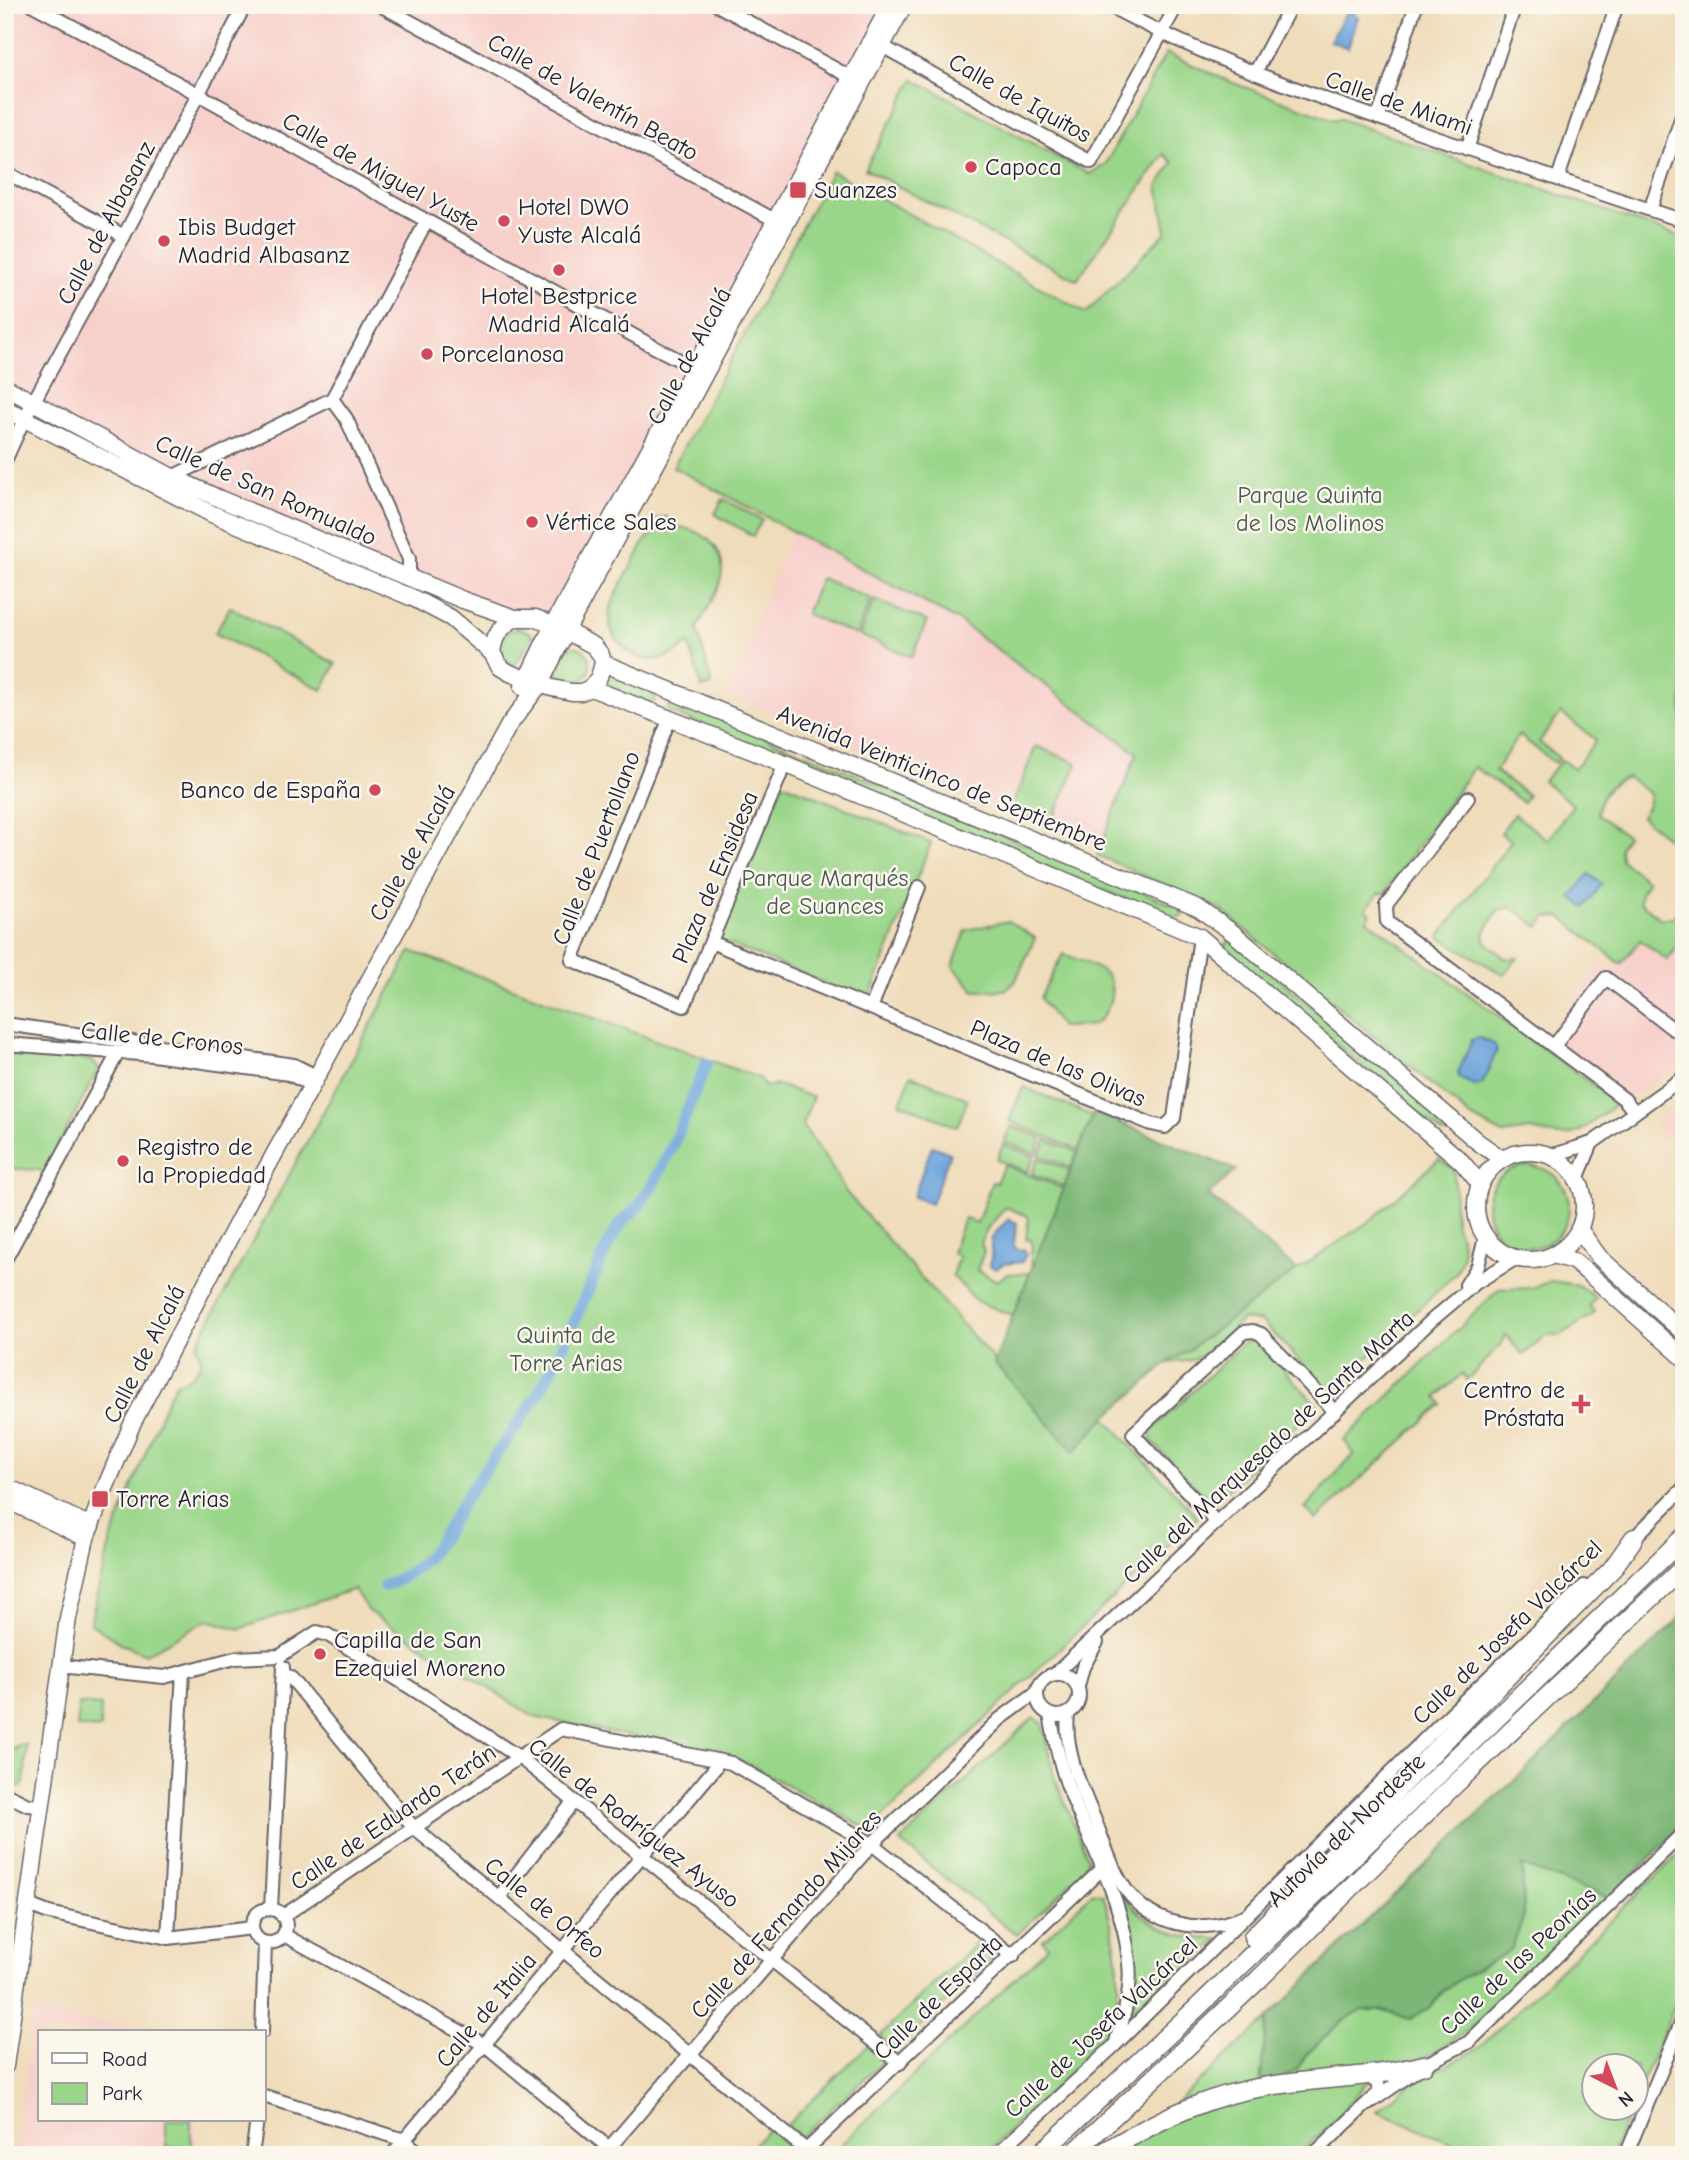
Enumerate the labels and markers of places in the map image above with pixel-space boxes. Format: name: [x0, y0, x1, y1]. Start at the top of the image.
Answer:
place label: Capoca: [985, 153, 1062, 181]
marker: Capoca: [963, 159, 979, 175]
place label: Suanzes: [814, 176, 897, 204]
marker: Suanzes: [788, 180, 808, 200]
place label: Hotel DWO Yuste Alcalá: [518, 193, 642, 249]
place label: Ibis Budget Madrid Albasanz: [178, 213, 350, 269]
marker: Hotel DWO Yuste Alcalá: [496, 213, 512, 229]
marker: Ibis Budget Madrid Albasanz: [156, 233, 172, 249]
marker: Hotel Bestprice Madrid Alcalá: [551, 262, 567, 278]
place label: Hotel Bestprice Madrid Alcalá: [481, 282, 637, 338]
place label: Porcelanosa: [441, 340, 564, 368]
marker: Porcelanosa: [419, 346, 435, 362]
place label: Vértice Sales: [546, 508, 677, 536]
marker: Vértice Sales: [524, 514, 540, 530]
place label: Banco de España: [180, 776, 361, 804]
marker: Banco de España: [367, 782, 383, 798]
place label: Registro de la Propiedad: [137, 1133, 266, 1189]
marker: Registro de la Propiedad: [115, 1153, 131, 1169]
place label: Centro de Próstata: [1464, 1376, 1565, 1432]
marker: Centro de Próstata: [1571, 1394, 1591, 1414]
place label: Torre Arias: [116, 1485, 229, 1513]
marker: Torre Arias: [90, 1489, 110, 1509]
place label: Capilla de San Ezequiel Moreno: [334, 1626, 506, 1682]
marker: Capilla de San Ezequiel Moreno: [312, 1646, 328, 1662]

